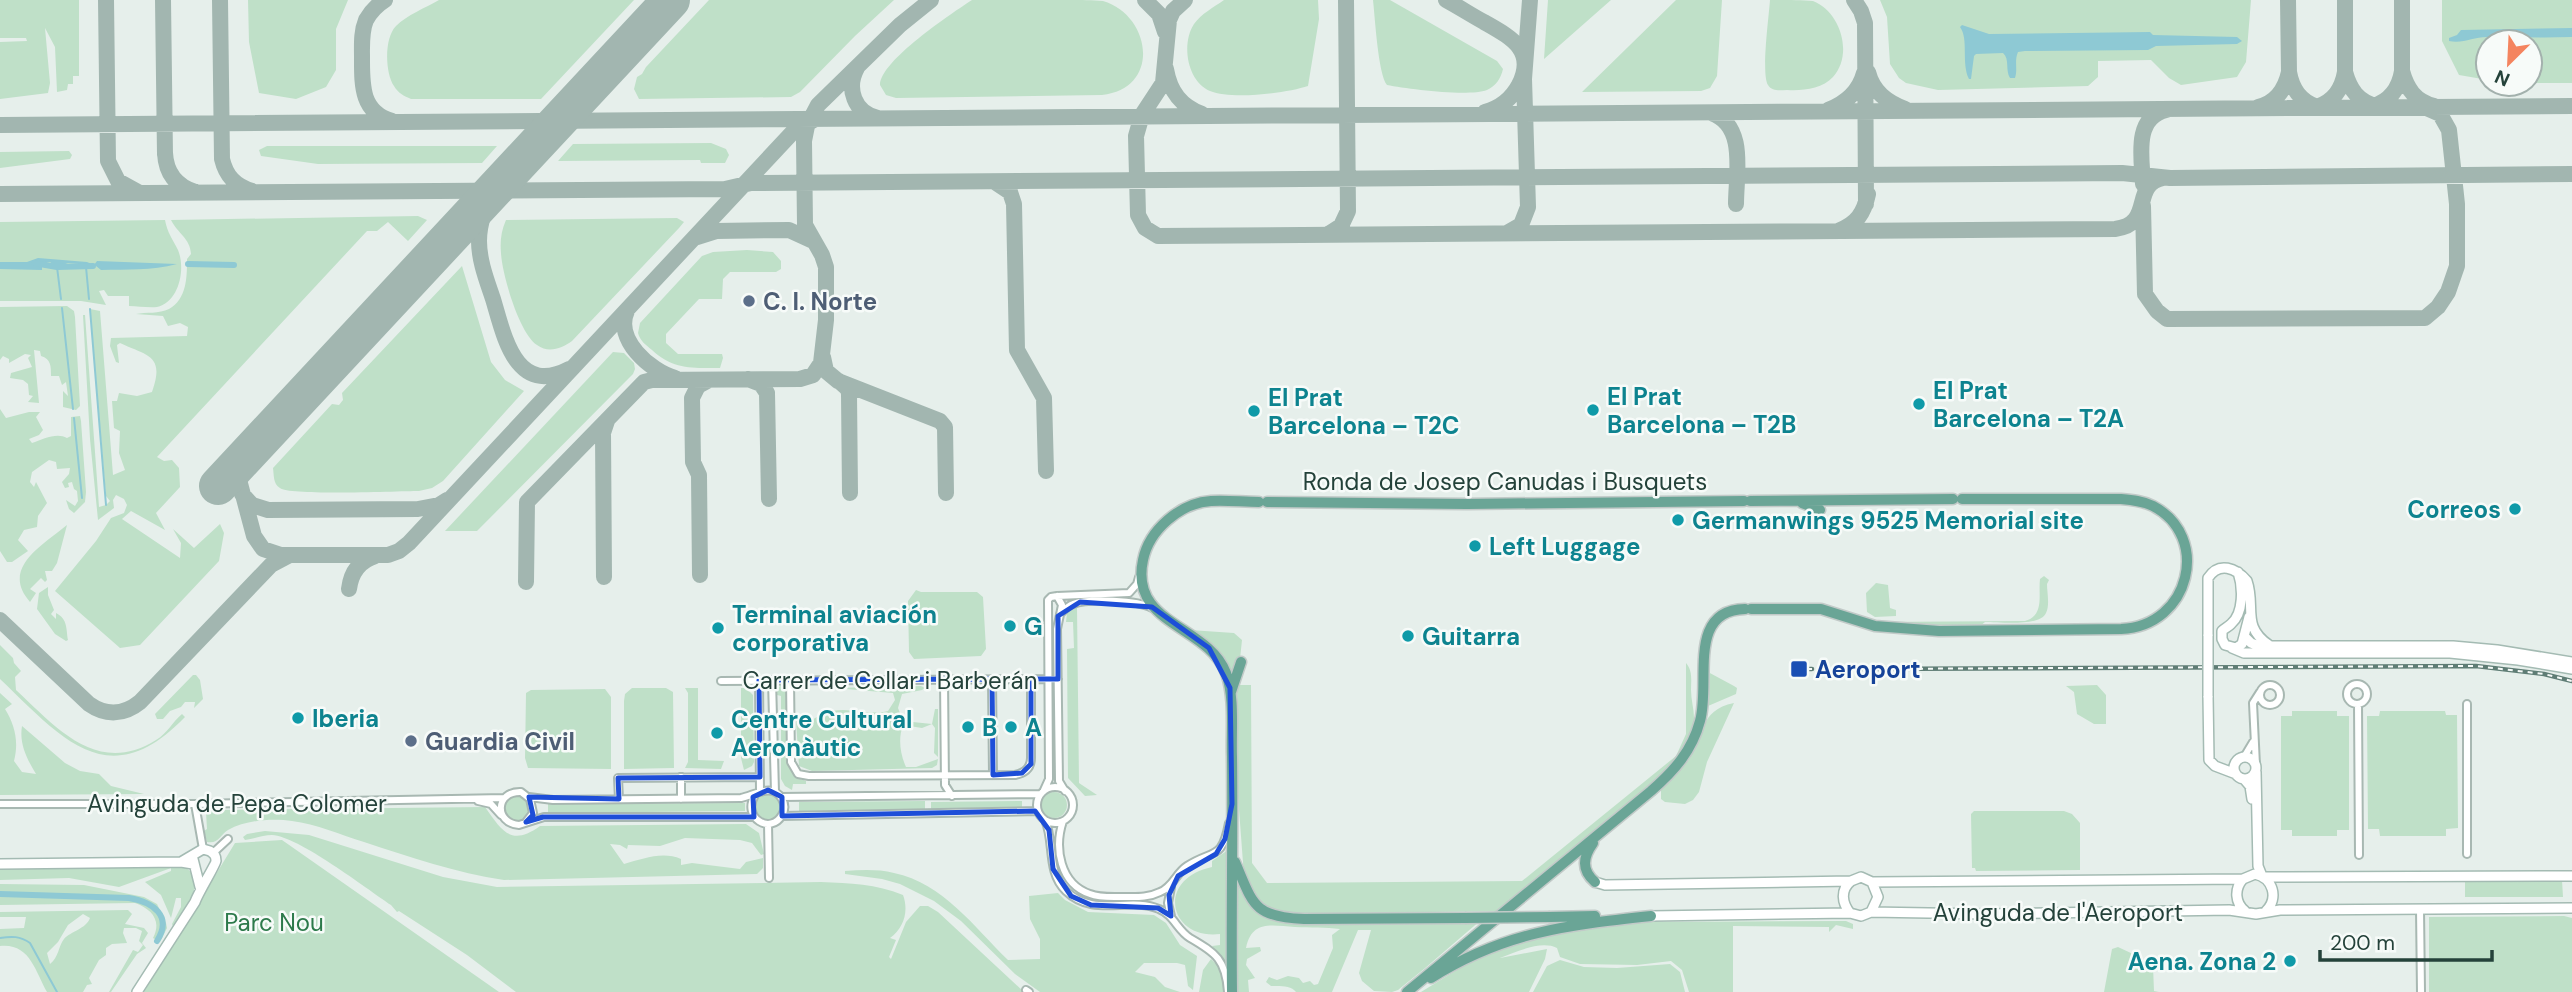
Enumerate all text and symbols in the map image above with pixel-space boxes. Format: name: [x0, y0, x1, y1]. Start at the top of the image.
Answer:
north arrow: [2474, 28, 2544, 98]
text: N: [2491, 64, 2514, 92]
place label: C. I. Norte: [763, 286, 877, 317]
marker: C. I. Norte: [741, 293, 757, 309]
place label: El Prat Barcelona – T2A: [1933, 375, 2124, 434]
place label: El Prat Barcelona – T2B: [1607, 381, 1796, 440]
place label: El Prat Barcelona – T2C: [1268, 382, 1460, 441]
marker: El Prat Barcelona – T2A: [1911, 396, 1927, 412]
marker: El Prat Barcelona – T2B: [1585, 402, 1601, 418]
marker: El Prat Barcelona – T2C: [1246, 403, 1262, 419]
street label: Ronda de Josep Canudas i Busquets: [1303, 466, 1707, 497]
place label: Correos: [2407, 494, 2501, 525]
marker: Correos: [2507, 501, 2523, 517]
place label: Germanwings 9525 Memorial site: [1692, 505, 2084, 536]
marker: Germanwings 9525 Memorial site: [1670, 512, 1686, 528]
place label: Left Luggage: [1489, 531, 1640, 562]
marker: Left Luggage: [1467, 538, 1483, 554]
place label: Terminal aviación corporativa: [732, 599, 937, 658]
place label: G: [1024, 611, 1043, 642]
marker: G: [1002, 618, 1018, 634]
marker: Terminal aviación corporativa: [710, 620, 726, 636]
place label: Guitarra: [1422, 621, 1520, 652]
marker: Guitarra: [1400, 628, 1416, 644]
place label: Aeroport: [1815, 654, 1921, 685]
marker: Aeroport: [1789, 659, 1809, 679]
street label: Carrer de Collar i Barberán: [743, 665, 1037, 696]
place label: Iberia: [312, 703, 379, 734]
place label: Centre Cultural Aeronàutic: [731, 704, 912, 763]
marker: Iberia: [290, 710, 306, 726]
place label: B: [982, 712, 997, 743]
place label: A: [1025, 712, 1042, 743]
marker: B: [960, 719, 976, 735]
marker: A: [1003, 719, 1019, 735]
marker: Centre Cultural Aeronàutic: [709, 725, 725, 741]
place label: Guardia Civil: [425, 726, 575, 757]
marker: Guardia Civil: [403, 733, 419, 749]
street label: Avinguda de Pepa Colomer: [87, 788, 387, 819]
street label: Avinguda de l'Aeroport: [1933, 897, 2183, 928]
park label: Parc Nou: [224, 907, 324, 938]
scale bar: [2320, 918, 2492, 962]
text: 200 m: [2330, 929, 2395, 957]
place label: Aena. Zona 2: [2128, 946, 2276, 977]
marker: Aena. Zona 2: [2282, 953, 2298, 969]

